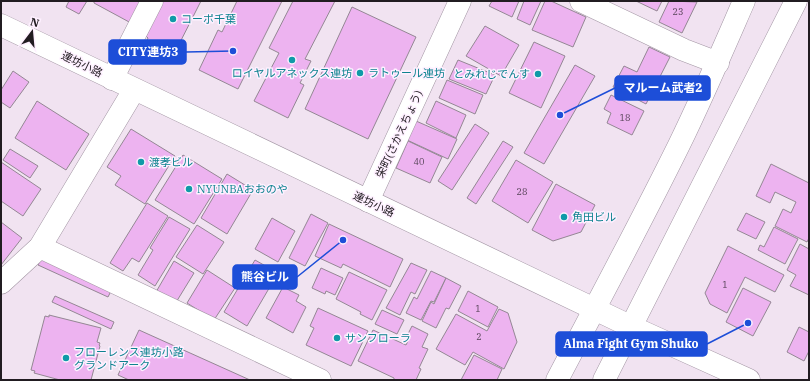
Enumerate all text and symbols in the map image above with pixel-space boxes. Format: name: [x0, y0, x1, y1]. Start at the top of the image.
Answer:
house number: 23: [673, 6, 683, 17]
north arrow: [12, 12, 52, 52]
place label: コーポ千葉: [181, 12, 236, 26]
text: N: [29, 14, 41, 30]
marker: コーポ千葉: [168, 14, 178, 24]
callout: CITY連坊3: [109, 40, 186, 64]
text: CITY連坊3: [118, 44, 178, 59]
street label: 連坊小路: [59, 48, 105, 80]
marker: ロイヤルアネックス連坊: [287, 55, 297, 65]
place label: ロイヤルアネックス連坊: [232, 66, 352, 80]
place label: ラトゥール連坊: [368, 66, 445, 80]
place label: とみれじでんす: [453, 67, 530, 81]
marker: ラトゥール連坊: [355, 68, 365, 78]
marker: とみれじでんす: [533, 69, 543, 79]
callout: マルーム武者2: [615, 76, 710, 100]
text: マルーム武者2: [624, 80, 702, 95]
street label: 栄町(さかえちょう): [373, 88, 425, 180]
house number: 18: [620, 112, 630, 123]
place label: 渡孝ビル: [149, 155, 193, 169]
house number: 40: [414, 156, 424, 167]
marker: 渡孝ビル: [136, 157, 146, 167]
place label: NYUNBAおおのや: [197, 182, 288, 196]
marker: NYUNBAおおのや: [184, 184, 194, 194]
house number: 28: [517, 186, 527, 197]
street label: 連坊小路: [351, 188, 397, 220]
place label: 角田ビル: [572, 210, 616, 224]
marker: 角田ビル: [559, 212, 569, 222]
callout: 熊谷ビル: [233, 265, 297, 289]
text: 熊谷ビル: [241, 269, 289, 284]
house number: 1: [722, 279, 728, 290]
house number: 1: [475, 303, 481, 314]
place label: サンフローラ: [345, 331, 411, 345]
house number: 2: [476, 331, 482, 342]
callout: Alma Fight Gym Shuko: [556, 332, 707, 356]
marker: サンフローラ: [332, 333, 342, 343]
text: Alma Fight Gym Shuko: [564, 336, 698, 351]
place label: フローレンス連坊小路 グランドアーク: [74, 345, 184, 372]
marker: フローレンス連坊小路 グランドアーク: [61, 353, 71, 363]

